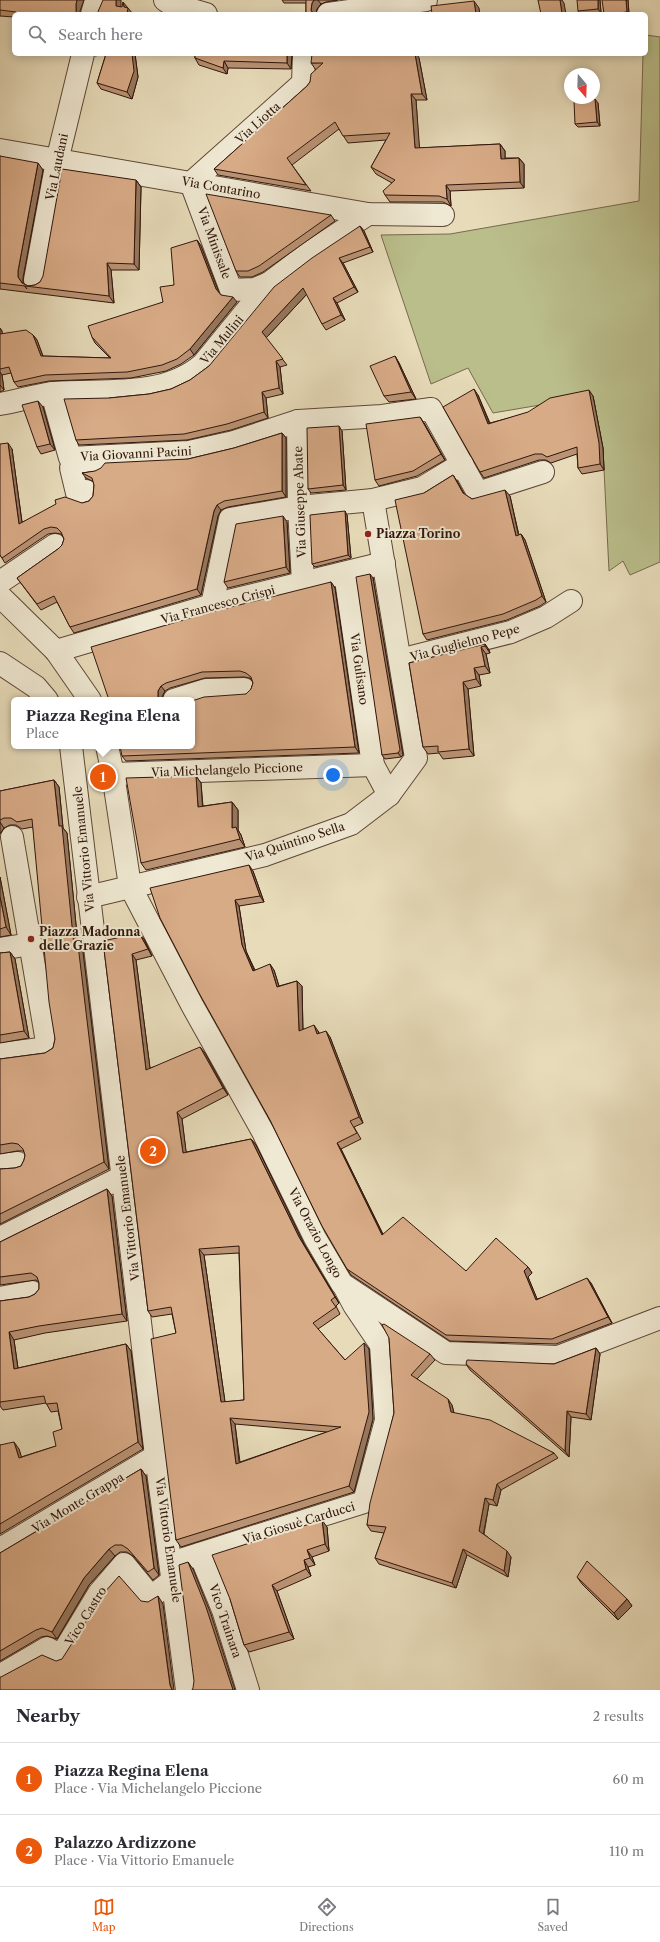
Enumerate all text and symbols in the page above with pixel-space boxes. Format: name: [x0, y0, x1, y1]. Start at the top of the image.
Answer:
search box: [12, 12, 648, 56]
icon: search: [26, 23, 48, 45]
text: Search here: [58, 25, 143, 44]
north arrow: [564, 68, 600, 104]
street label: Via Liotta: [231, 98, 284, 147]
street label: Via Laudani: [42, 132, 71, 203]
street label: Via Contarino: [179, 173, 262, 202]
street label: Via Minissale: [194, 204, 235, 281]
street label: Via Mulini: [196, 312, 247, 368]
street label: Via Giovanni Pacini: [79, 443, 192, 464]
street label: Via Giuseppe Abate: [290, 446, 309, 559]
place label: Piazza Torino: [376, 526, 461, 541]
marker: Piazza Torino: [363, 529, 373, 539]
street label: Via Francesco Crispi: [158, 582, 277, 627]
street label: Via Guglielmo Pepe: [408, 621, 522, 665]
street label: Via Gulisano: [347, 631, 372, 706]
popup: [11, 697, 195, 749]
text: Piazza Regina Elena: [26, 706, 180, 725]
text: Place: [26, 725, 59, 741]
street label: Via Michelangelo Piccione: [150, 759, 303, 780]
pin: 1: [90, 762, 116, 792]
your location: [323, 765, 343, 785]
street label: Via Vittorio Emanuele: [69, 785, 98, 914]
street label: Via Quintino Sella: [242, 818, 347, 865]
place label: Piazza Madonna delle Grazie: [39, 924, 142, 953]
marker: Piazza Madonna delle Grazie: [26, 934, 36, 944]
pin: 2: [140, 1136, 166, 1166]
street label: Via Vittorio Emanuele: [112, 1154, 143, 1283]
street label: Via Orazio Longo: [285, 1184, 345, 1280]
street label: Via Monte Grappa: [28, 1469, 127, 1536]
street label: Via Vittorio Emanuele: [152, 1475, 185, 1604]
street label: Via Giosuè Carducci: [240, 1498, 357, 1547]
street label: Vico Trainara: [205, 1581, 245, 1660]
street label: Vico Castro: [61, 1584, 110, 1649]
text: Nearby: [16, 1706, 80, 1726]
text: 2 results: [593, 1708, 644, 1724]
text: Piazza Regina Elena: [54, 1761, 209, 1780]
text: 1: [26, 1771, 32, 1787]
text: 60 m: [613, 1771, 644, 1787]
text: Place · Via Michelangelo Piccione: [54, 1780, 262, 1796]
text: Palazzo Ardizzone: [54, 1833, 196, 1852]
text: 2: [25, 1843, 33, 1859]
text: 110 m: [609, 1843, 644, 1859]
text: Place · Via Vittorio Emanuele: [54, 1852, 234, 1868]
tab: Map: [92, 1896, 116, 1934]
tab: Directions: [299, 1896, 354, 1934]
tab: Saved: [538, 1896, 568, 1934]

